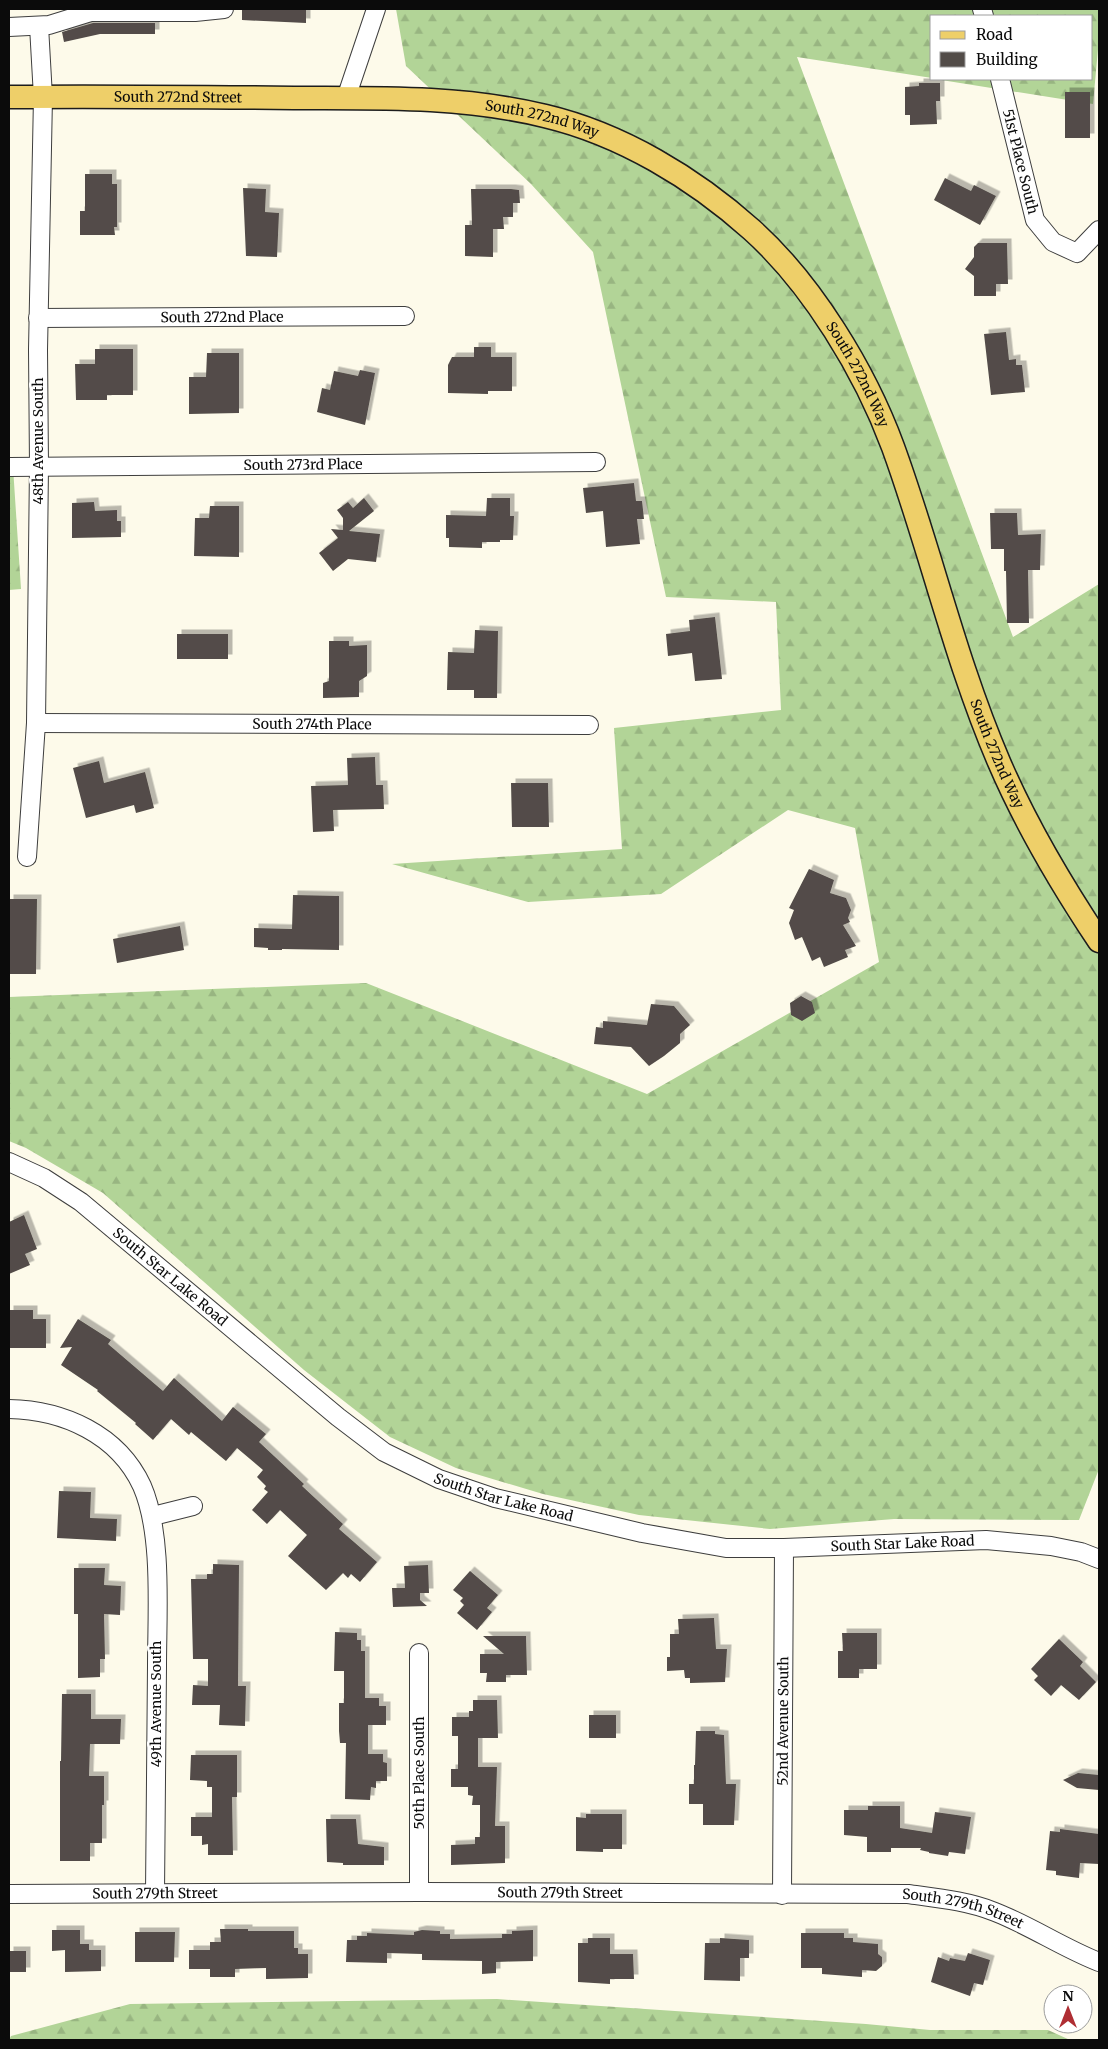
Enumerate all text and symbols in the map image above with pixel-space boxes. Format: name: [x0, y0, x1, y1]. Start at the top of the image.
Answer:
legend: [930, 15, 1093, 80]
text: Road: [976, 25, 1012, 44]
text: Building: [976, 50, 1038, 69]
street label: South 272nd Street: [114, 88, 243, 106]
street label: South 272nd Way: [484, 96, 603, 142]
street label: 51st Place South: [999, 107, 1042, 216]
street label: South 272nd Place: [160, 308, 284, 326]
street label: South 272nd Way: [822, 318, 893, 431]
street label: 48th Avenue South: [29, 377, 47, 505]
street label: South 273rd Place: [243, 455, 363, 474]
street label: South 272nd Way: [966, 697, 1029, 812]
street label: South 274th Place: [252, 715, 372, 733]
street label: South Star Lake Road: [109, 1224, 232, 1330]
street label: South Star Lake Road: [431, 1469, 576, 1525]
street label: South Star Lake Road: [830, 1531, 975, 1555]
street label: 49th Avenue South: [147, 1641, 165, 1767]
street label: 52nd Avenue South: [774, 1656, 792, 1786]
street label: 50th Place South: [410, 1716, 428, 1830]
street label: South 279th Street: [497, 1883, 623, 1902]
street label: South 279th Street: [92, 1884, 218, 1903]
street label: South 279th Street: [902, 1885, 1027, 1933]
north arrow: [1043, 1984, 1093, 2034]
text: N: [1062, 1987, 1074, 2005]

